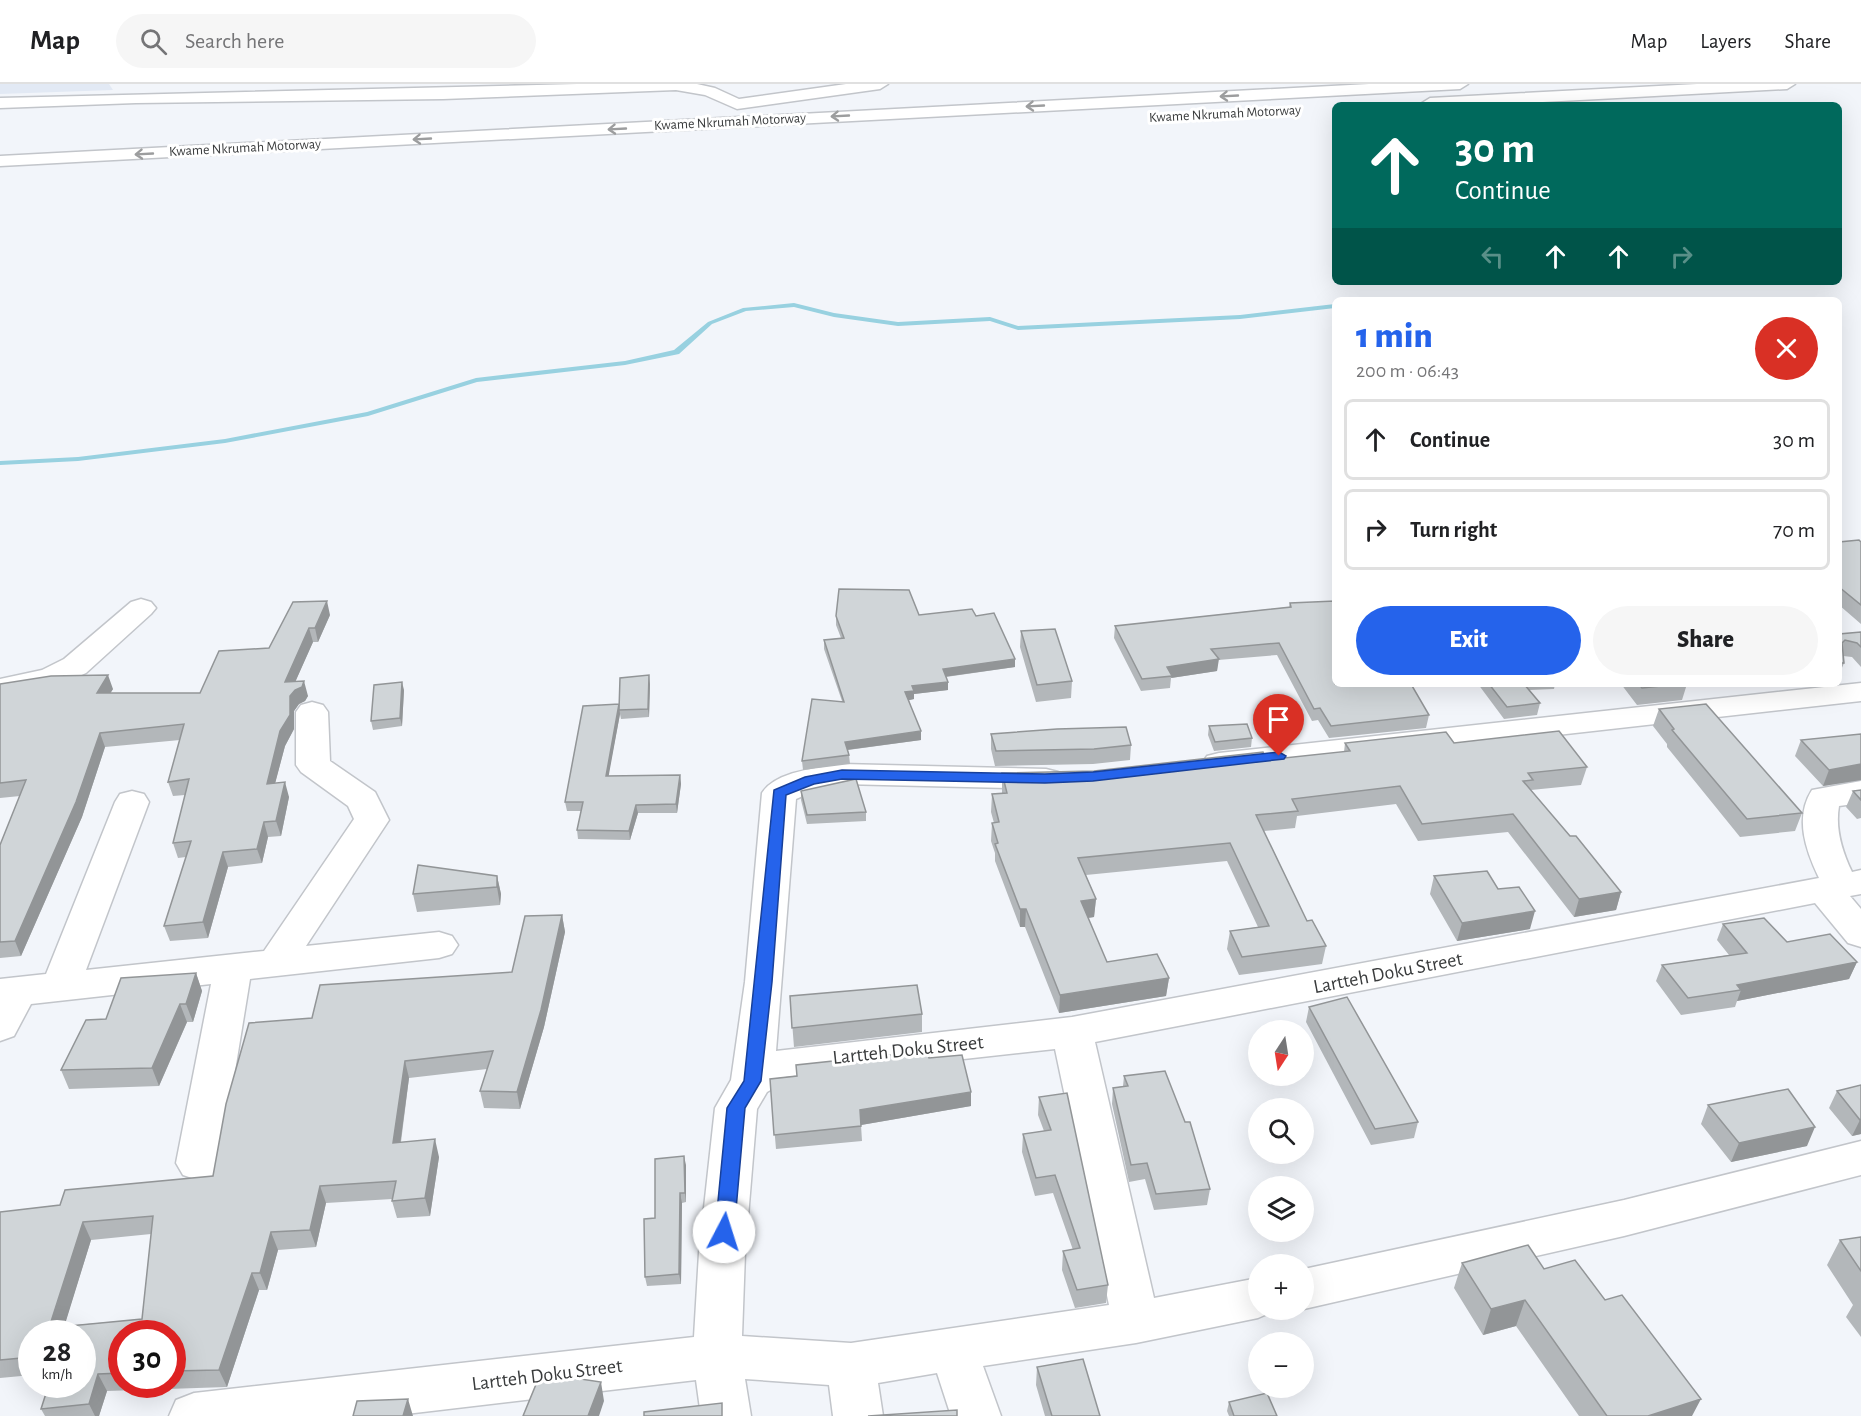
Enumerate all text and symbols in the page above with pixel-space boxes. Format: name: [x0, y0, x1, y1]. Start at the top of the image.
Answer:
search box: [116, 14, 536, 68]
icon: search: [137, 25, 170, 58]
text: Map: [30, 27, 80, 55]
text: Search here: [185, 30, 284, 52]
text: Map: [1631, 31, 1667, 52]
text: Layers: [1700, 31, 1751, 52]
text: Share: [1784, 31, 1831, 52]
one-way arrow: [1220, 90, 1240, 101]
one-way arrow: [1025, 101, 1045, 112]
street label: Kwame Nkrumah Motorway: [1149, 103, 1301, 125]
street label: Kwame Nkrumah Motorway: [654, 111, 806, 133]
one-way arrow: [830, 111, 850, 122]
one-way arrow: [607, 123, 627, 134]
icon: ahead: [1356, 126, 1434, 204]
text: 30 m: [1455, 128, 1535, 170]
one-way arrow: [413, 133, 433, 144]
street label: Kwame Nkrumah Motorway: [169, 137, 321, 159]
one-way arrow: [134, 148, 154, 159]
text: Continue: [1455, 177, 1551, 204]
icon: left: [1476, 240, 1509, 273]
icon: ahead: [1539, 240, 1572, 273]
icon: ahead: [1602, 240, 1635, 273]
icon: right: [1665, 240, 1698, 273]
button: close: [1755, 317, 1818, 380]
text: 1 min: [1356, 318, 1433, 354]
text: 200 m · 06:43: [1356, 361, 1459, 381]
icon: ahead: [1359, 423, 1392, 456]
text: Continue: [1410, 429, 1490, 451]
text: 30 m: [1773, 429, 1815, 451]
icon: right: [1359, 513, 1392, 546]
text: Turn right: [1410, 519, 1497, 541]
text: 70 m: [1773, 519, 1815, 541]
button: Exit: [1356, 606, 1581, 675]
button: Share: [1593, 606, 1818, 675]
pin: [1253, 694, 1304, 756]
icon: arrive: [1262, 703, 1295, 736]
street label: Lartteh Doku Street: [1312, 949, 1465, 997]
north arrow: [1248, 1020, 1314, 1086]
map controls: [1248, 1020, 1314, 1398]
street label: Lartteh Doku Street: [832, 1032, 985, 1068]
button: search: [1248, 1098, 1314, 1164]
button: layers: [1248, 1176, 1314, 1242]
position arrow: [692, 1200, 756, 1264]
button: +: [1248, 1254, 1314, 1320]
speed limit sign: 30: [108, 1320, 186, 1398]
button: −: [1248, 1332, 1314, 1398]
text: 28: [43, 1337, 71, 1367]
street label: Lartteh Doku Street: [471, 1356, 624, 1394]
text: km/h: [42, 1367, 72, 1382]

